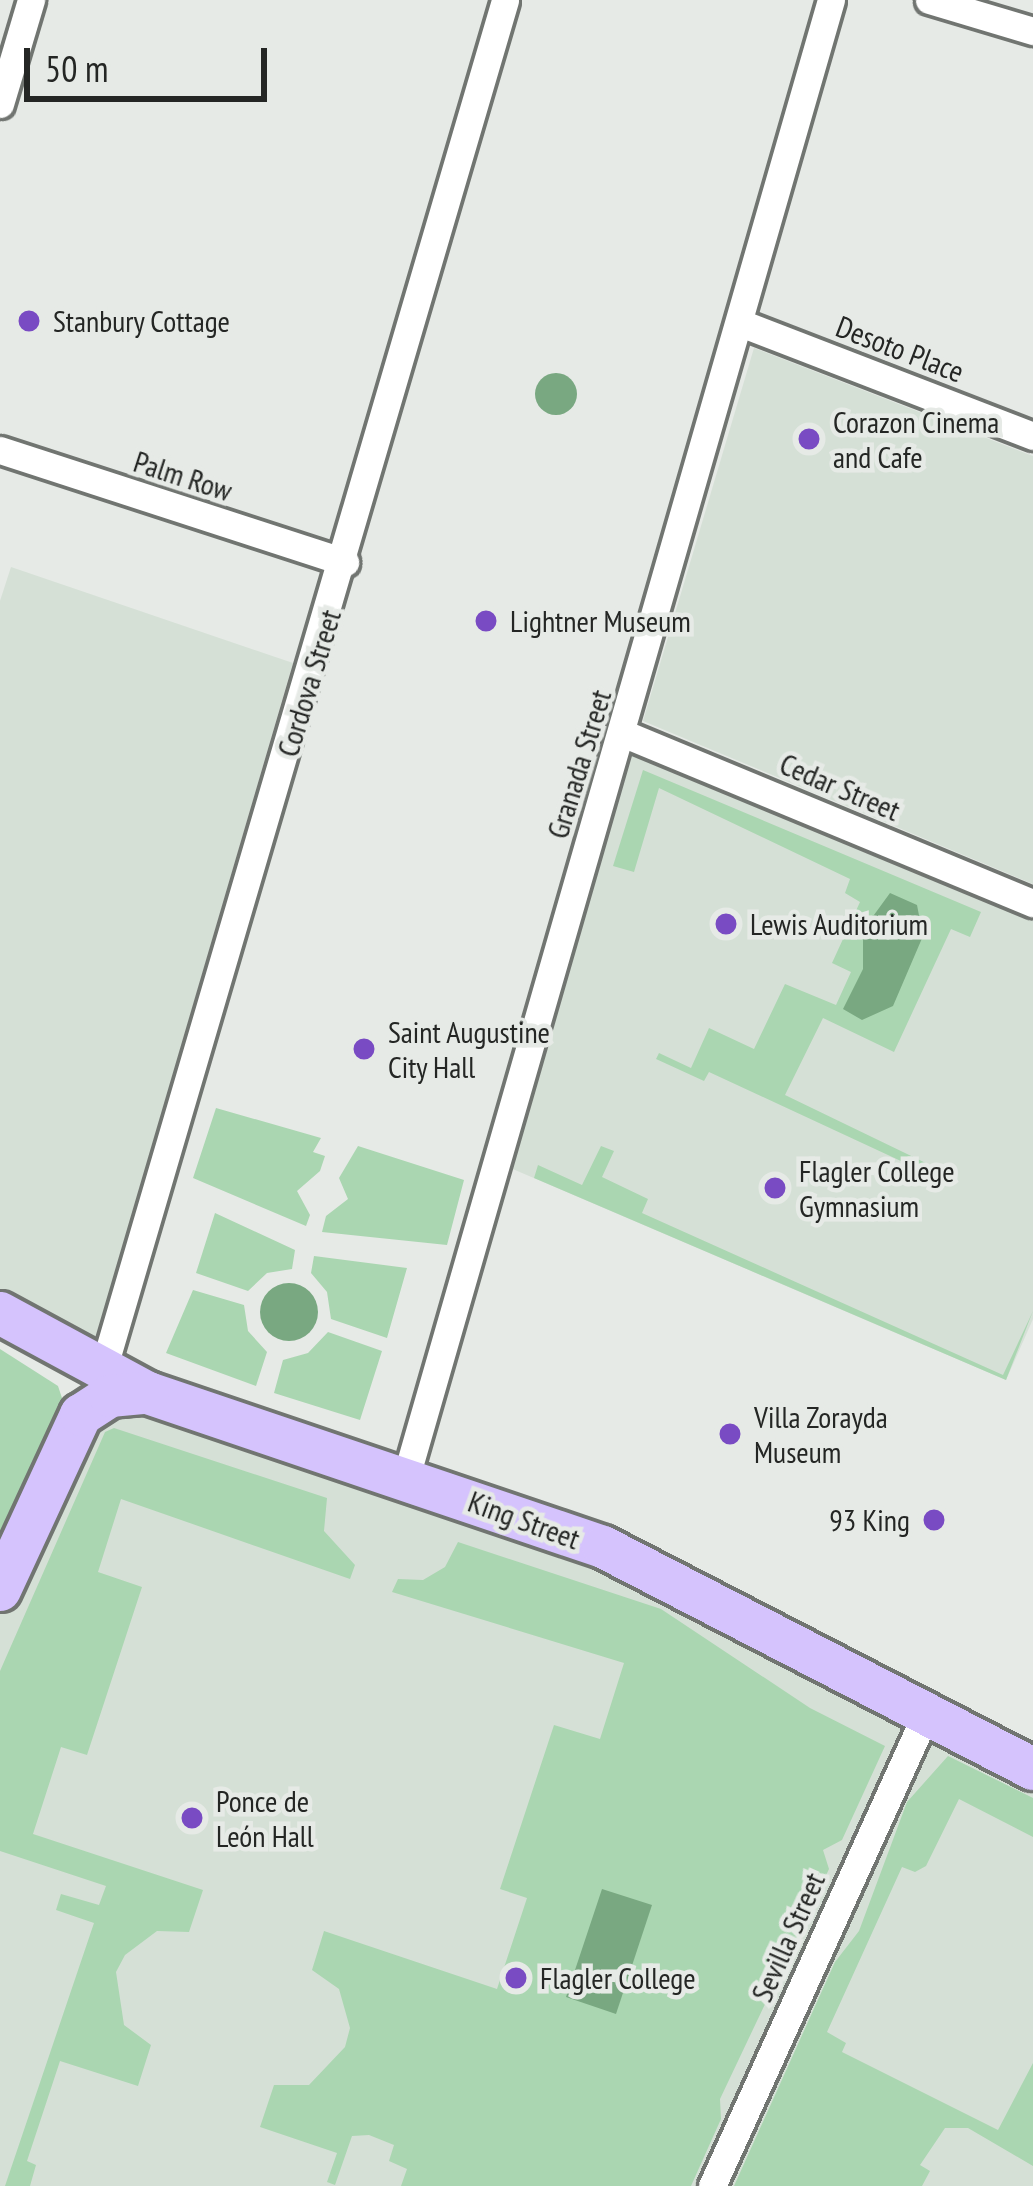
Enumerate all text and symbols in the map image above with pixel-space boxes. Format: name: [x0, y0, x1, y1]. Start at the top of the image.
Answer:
scale bar: [30, 24, 273, 98]
text: 50 m: [45, 45, 108, 92]
place label: Stanbury Cottage: [53, 303, 231, 339]
marker: Stanbury Cottage: [16, 308, 42, 334]
street label: Desoto Place: [831, 308, 969, 390]
place label: Corazon Cinema and Cafe: [833, 404, 999, 474]
marker: Corazon Cinema and Cafe: [796, 426, 822, 452]
street label: Palm Row: [129, 443, 237, 509]
place label: Lightner Museum: [510, 603, 691, 639]
street label: Cordova Street: [270, 605, 348, 761]
marker: Lightner Museum: [473, 608, 499, 634]
street label: Granada Street: [539, 685, 619, 843]
street label: Cedar Street: [775, 746, 905, 828]
place label: Lewis Auditorium: [750, 906, 929, 942]
marker: Lewis Auditorium: [713, 911, 739, 937]
place label: Saint Augustine City Hall: [388, 1014, 551, 1084]
marker: Saint Augustine City Hall: [351, 1036, 377, 1062]
place label: Flagler College Gymnasium: [799, 1153, 955, 1224]
marker: Flagler College Gymnasium: [762, 1175, 788, 1201]
place label: Villa Zorayda Museum: [754, 1399, 888, 1470]
marker: Villa Zorayda Museum: [717, 1421, 743, 1447]
street label: King Street: [463, 1483, 585, 1557]
place label: 93 King: [829, 1502, 910, 1538]
marker: 93 King: [921, 1507, 947, 1533]
place label: Ponce de León Hall: [216, 1783, 314, 1854]
marker: Ponce de León Hall: [179, 1805, 205, 1831]
street label: Sevilla Street: [744, 1867, 832, 2007]
place label: Flagler College: [540, 1960, 696, 1996]
marker: Flagler College: [503, 1965, 529, 1991]

